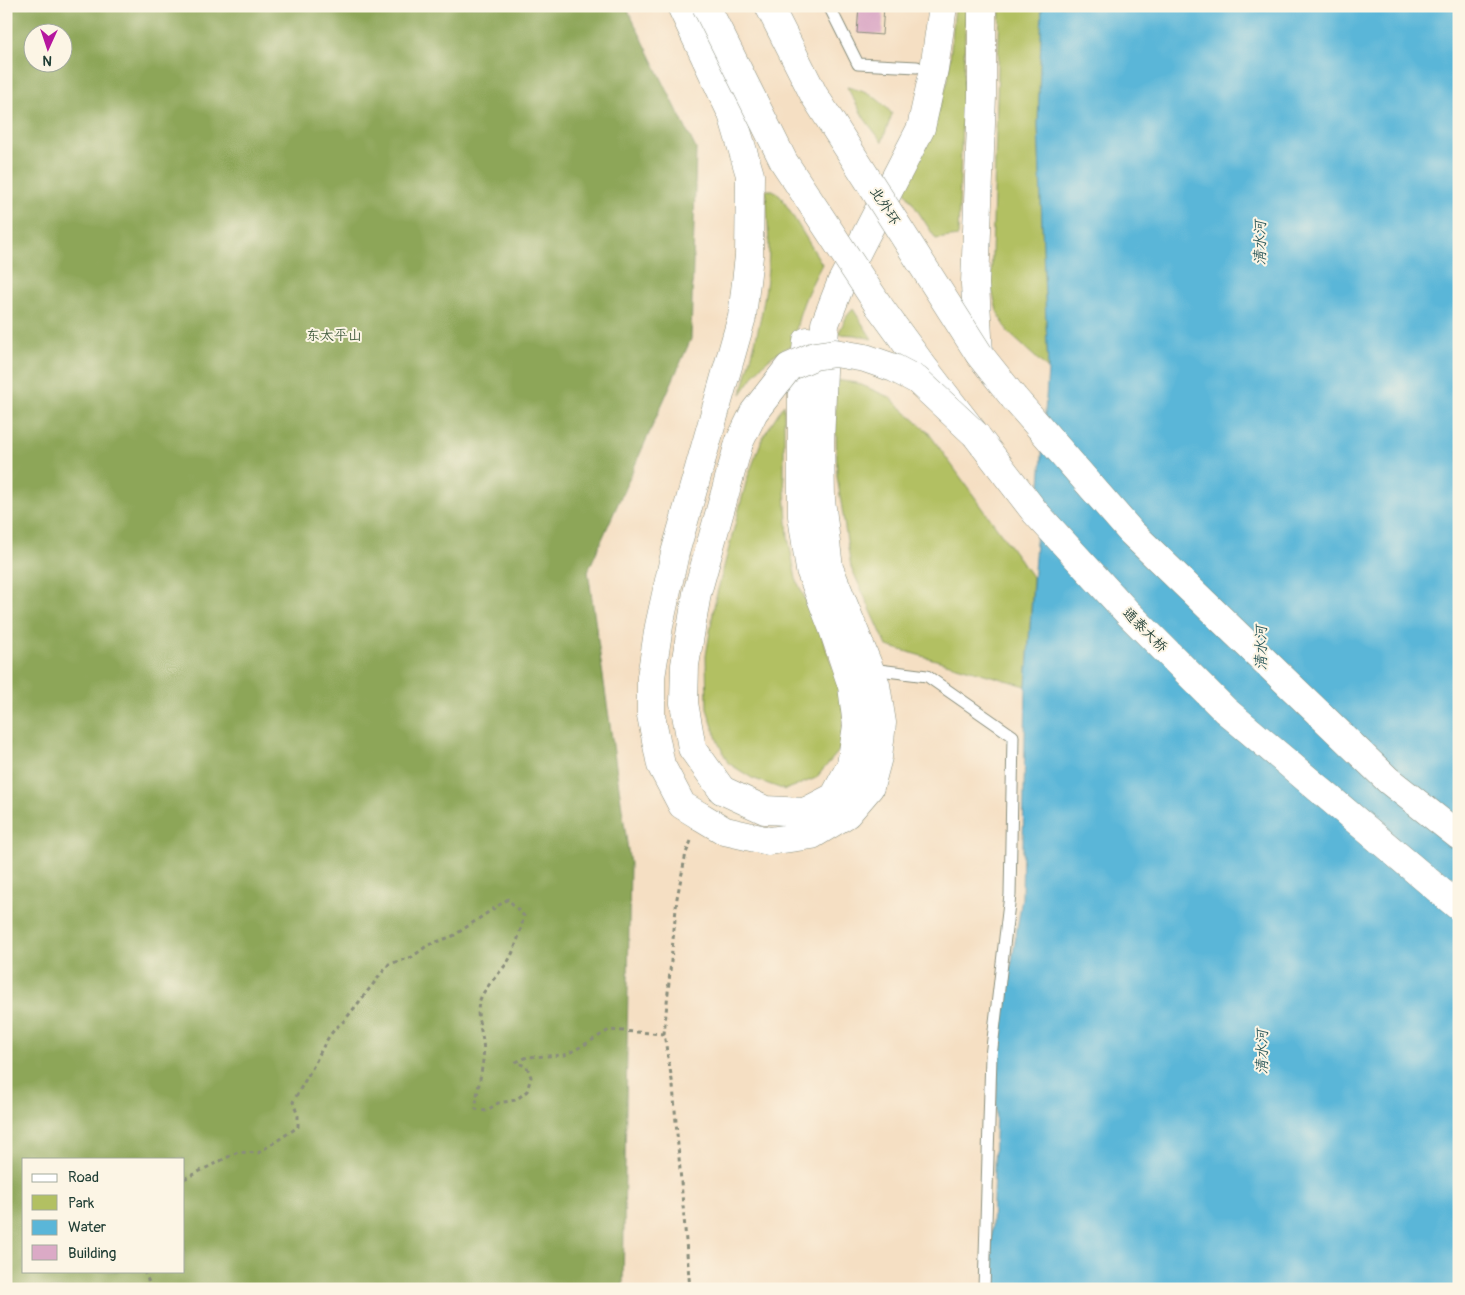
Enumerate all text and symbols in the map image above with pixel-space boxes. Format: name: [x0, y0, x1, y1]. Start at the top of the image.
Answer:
north arrow: [22, 22, 72, 72]
text: N: [42, 52, 53, 69]
street label: 北外环: [866, 184, 904, 228]
water label: 清水河: [1251, 218, 1270, 266]
park label: 东太平山: [306, 327, 362, 344]
street label: 通泰大桥: [1119, 604, 1171, 656]
water label: 清水河: [1252, 623, 1271, 671]
water label: 清水河: [1253, 1027, 1272, 1075]
legend: [22, 1158, 185, 1272]
text: Road: [68, 1168, 99, 1187]
text: Park: [68, 1194, 95, 1213]
text: Water: [68, 1218, 107, 1237]
text: Building: [68, 1244, 116, 1263]

